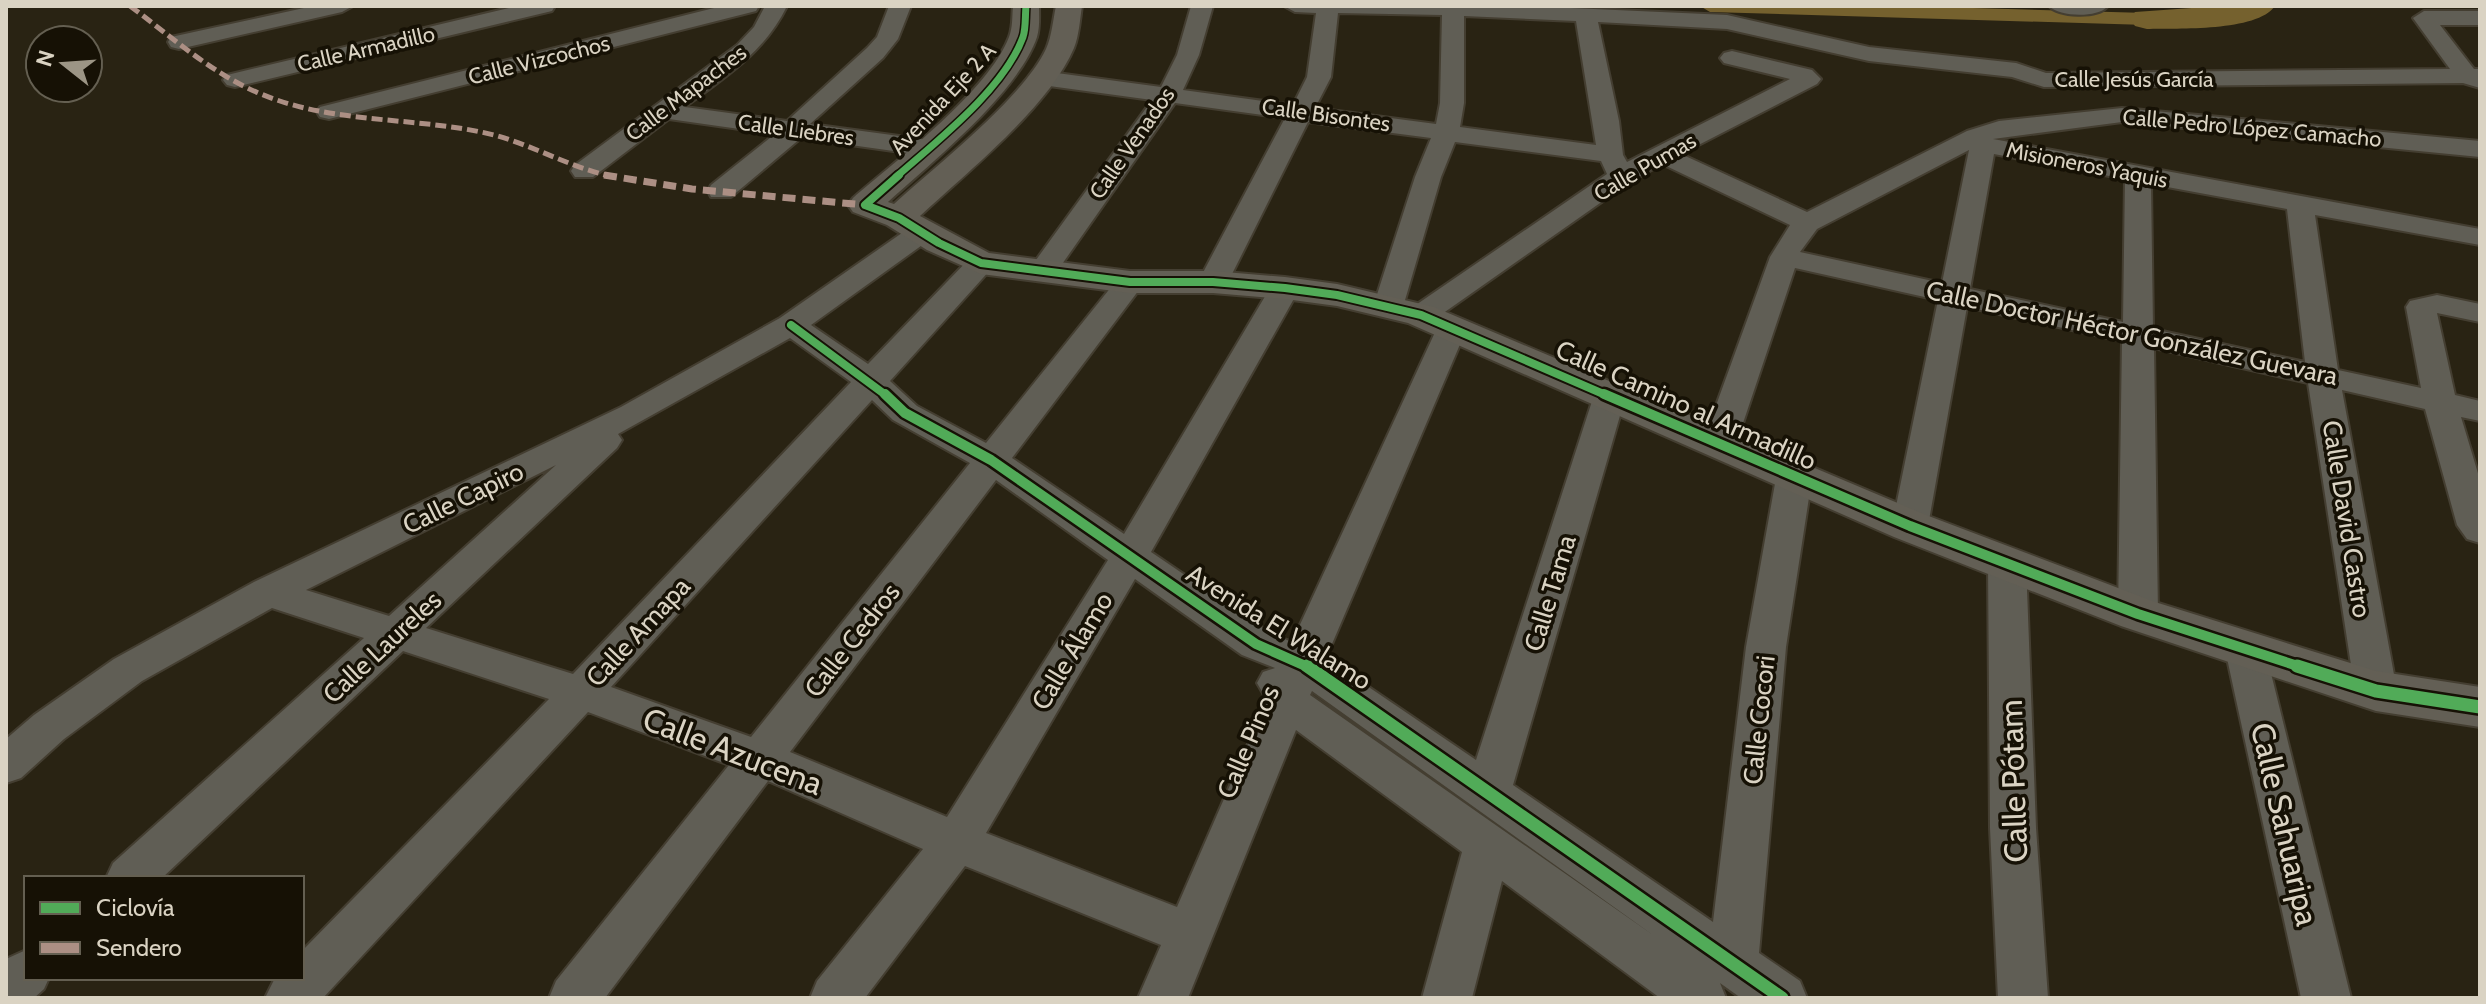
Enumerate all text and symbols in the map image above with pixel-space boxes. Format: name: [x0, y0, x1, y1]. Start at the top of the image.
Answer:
street label: Calle Armadillo: [295, 20, 437, 78]
north arrow: [24, 24, 104, 104]
street label: Calle Vizcochos: [465, 29, 613, 91]
street label: Avenida Eje 2 A: [884, 37, 1002, 160]
street label: Calle Mapaches: [620, 39, 752, 147]
text: N: [30, 47, 61, 70]
street label: Calle Jesús García: [2054, 66, 2214, 93]
street label: Calle Venados: [1084, 82, 1180, 204]
street label: Calle Bisontes: [1260, 93, 1392, 137]
street label: Calle Pedro López Camacho: [2121, 103, 2383, 153]
street label: Calle Liebres: [736, 109, 856, 151]
street label: Calle Pumas: [1589, 127, 1701, 207]
street label: Misioneros Yaquis: [2004, 136, 2170, 194]
street label: Calle Doctor Héctor González Guevara: [1923, 274, 2341, 392]
street label: Calle Camino al Armadillo: [1551, 333, 1821, 477]
street label: Calle David Castro: [2316, 418, 2378, 620]
street label: Calle Capiro: [397, 455, 529, 541]
street label: Calle Tama: [1517, 531, 1583, 655]
street label: Avenida El Walamo: [1181, 557, 1377, 697]
street label: Calle Amapa: [579, 570, 697, 693]
street label: Calle Cedros: [797, 576, 907, 703]
street label: Calle Laureles: [316, 584, 448, 710]
street label: Calle Álamo: [1024, 586, 1120, 716]
street label: Calle Cocori: [1736, 654, 1782, 786]
street label: Calle Pinos: [1210, 680, 1286, 803]
street label: Calle Azucena: [638, 699, 829, 803]
street label: Calle Pótam: [1991, 699, 2035, 863]
street label: Calle Sahuaripa: [2243, 719, 2327, 930]
legend: [24, 876, 304, 980]
text: Ciclovía: [96, 893, 175, 922]
text: Sendero: [96, 933, 182, 962]

